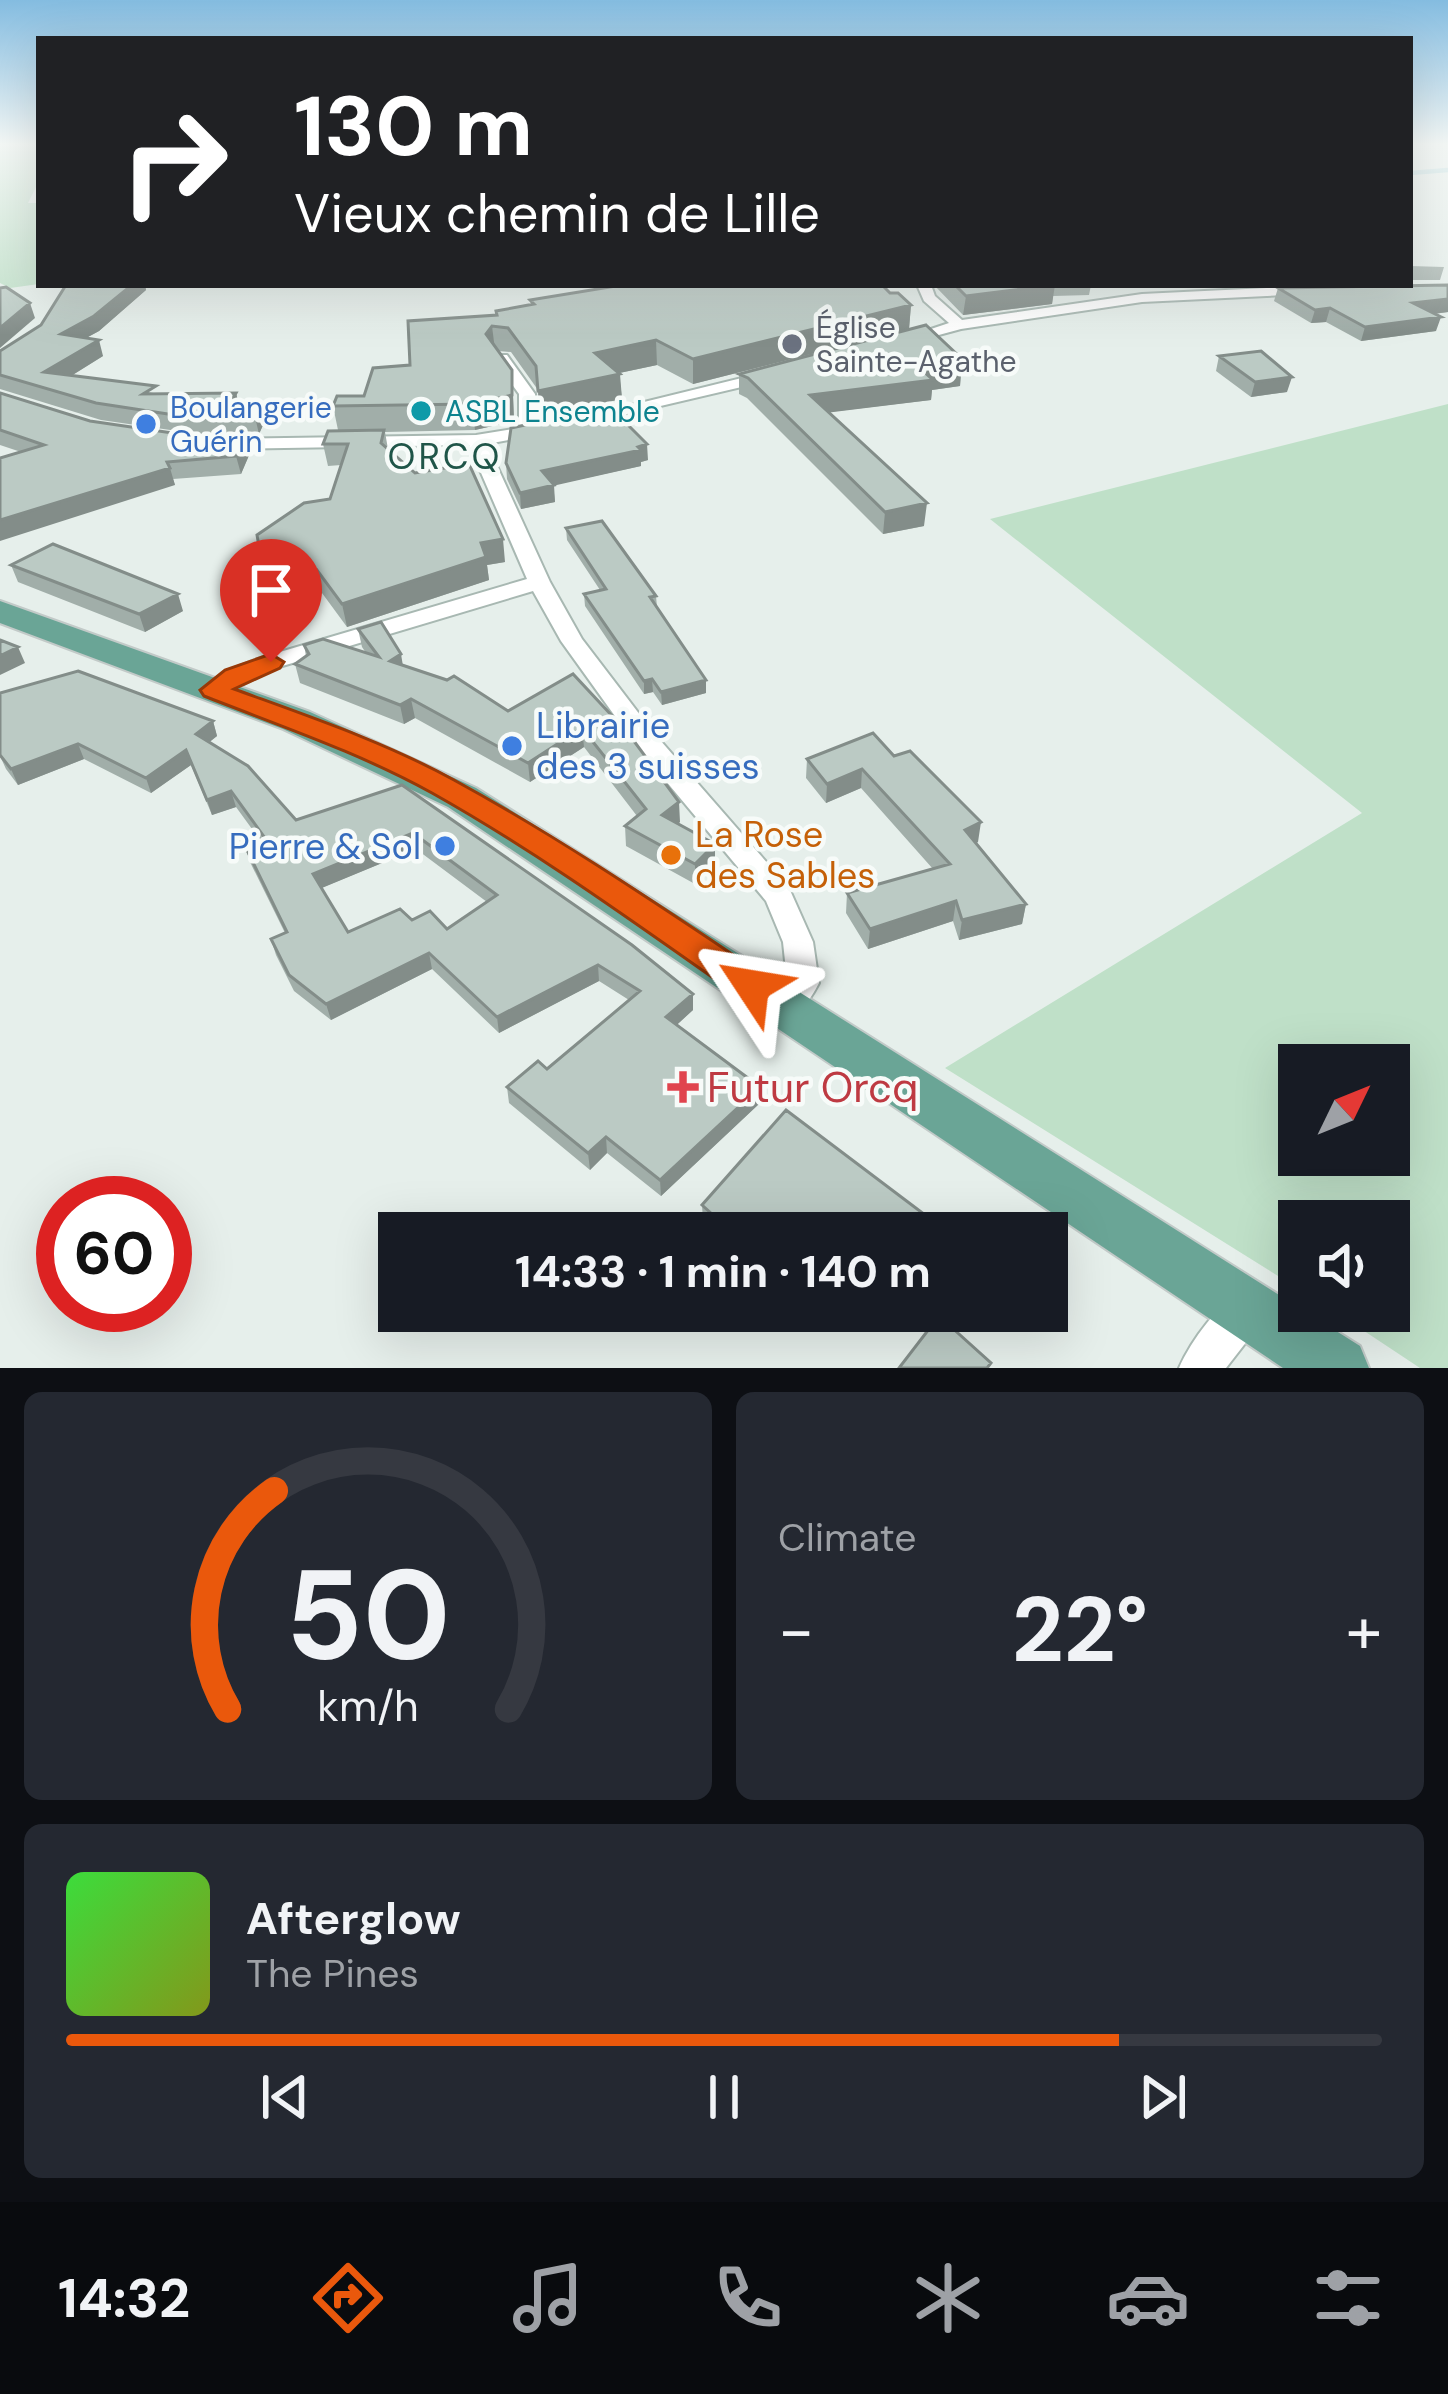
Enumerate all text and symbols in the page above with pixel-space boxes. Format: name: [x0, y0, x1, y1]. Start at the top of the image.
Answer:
text: 130 m: [294, 72, 533, 181]
icon: right: [96, 84, 252, 240]
text: Vieux chemin de Lille: [294, 178, 820, 249]
place label: Église Sainte-Agathe: [816, 308, 1016, 381]
marker: Église Sainte-Agathe: [779, 331, 805, 357]
place label: Boulangerie Guérin: [170, 388, 332, 461]
place label: ASBL Ensemble: [445, 392, 660, 431]
marker: ASBL Ensemble: [408, 398, 434, 424]
marker: Boulangerie Guérin: [133, 411, 159, 437]
district label: ORCQ: [388, 433, 502, 480]
pin: [220, 539, 322, 662]
icon: arrive: [238, 557, 304, 623]
place label: Librairie des 3 suisses: [536, 702, 760, 790]
marker: Librairie des 3 suisses: [499, 733, 525, 759]
place label: La Rose des Sables: [695, 811, 875, 899]
place label: Pierre & Sol: [229, 823, 421, 870]
marker: Pierre & Sol: [432, 833, 458, 859]
marker: La Rose des Sables: [658, 842, 684, 868]
position arrow: [689, 923, 815, 1049]
north arrow: [1278, 1044, 1410, 1176]
map controls: [1278, 1044, 1410, 1332]
place label: Futur Orcq: [707, 1060, 918, 1115]
marker: Futur Orcq: [670, 1074, 696, 1100]
speed limit sign: 60: [36, 1176, 192, 1332]
button: sound: [1278, 1200, 1410, 1332]
text: 14:33 · 1 min · 140 m: [515, 1242, 931, 1301]
text: Climate: [778, 1512, 916, 1563]
text: 50: [285, 1534, 451, 1697]
text: 22°: [1012, 1572, 1148, 1689]
text: −: [778, 1588, 814, 1673]
text: +: [1346, 1588, 1382, 1673]
text: km/h: [317, 1678, 419, 1734]
text: Afterglow: [246, 1889, 461, 1948]
text: The Pines: [246, 1948, 419, 1999]
icon: previous: [252, 2064, 318, 2130]
icon: pause: [691, 2064, 757, 2130]
icon: next: [1130, 2064, 1196, 2130]
icon: directions: [306, 2256, 390, 2340]
icon: music: [506, 2256, 590, 2340]
icon: phone: [706, 2256, 790, 2340]
icon: climate: [906, 2256, 990, 2340]
icon: car: [1106, 2256, 1190, 2340]
icon: filters: [1306, 2256, 1390, 2340]
text: 14:32: [58, 2263, 190, 2334]

